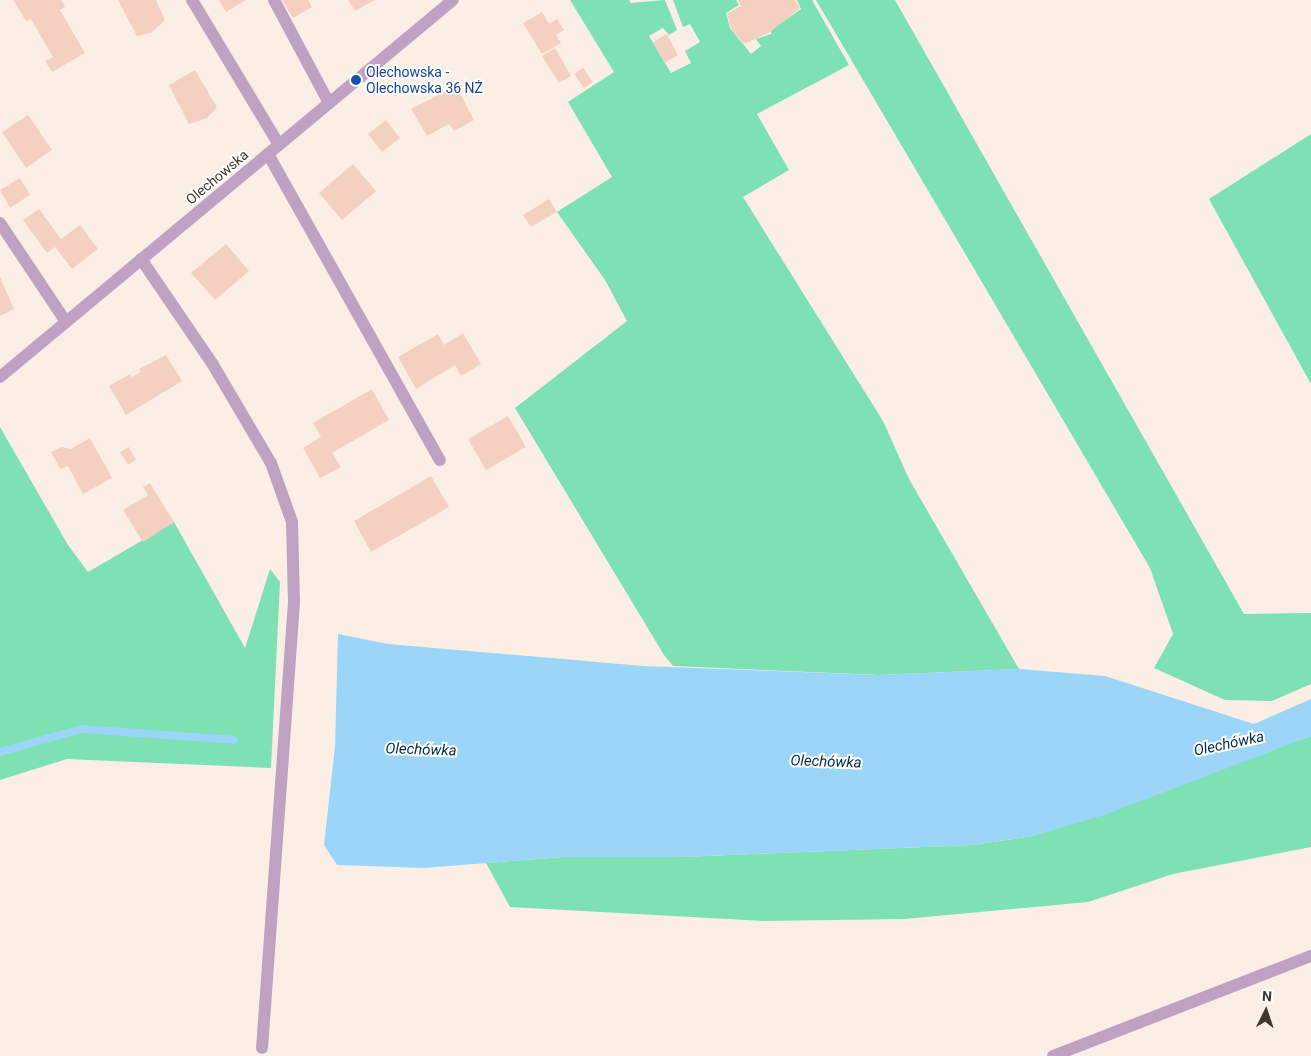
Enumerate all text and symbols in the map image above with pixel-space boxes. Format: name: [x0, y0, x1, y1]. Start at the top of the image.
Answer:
place label: Olechowska - Olechowska 36 NŻ: [366, 64, 483, 96]
marker: Olechowska - Olechowska 36 NŻ: [350, 74, 362, 86]
street label: Olechowska: [183, 146, 251, 208]
water label: Olechówka: [1192, 728, 1266, 760]
water label: Olechówka: [385, 740, 457, 760]
water label: Olechówka: [790, 752, 862, 772]
north arrow: [1241, 986, 1291, 1036]
text: N: [1262, 988, 1273, 1004]

